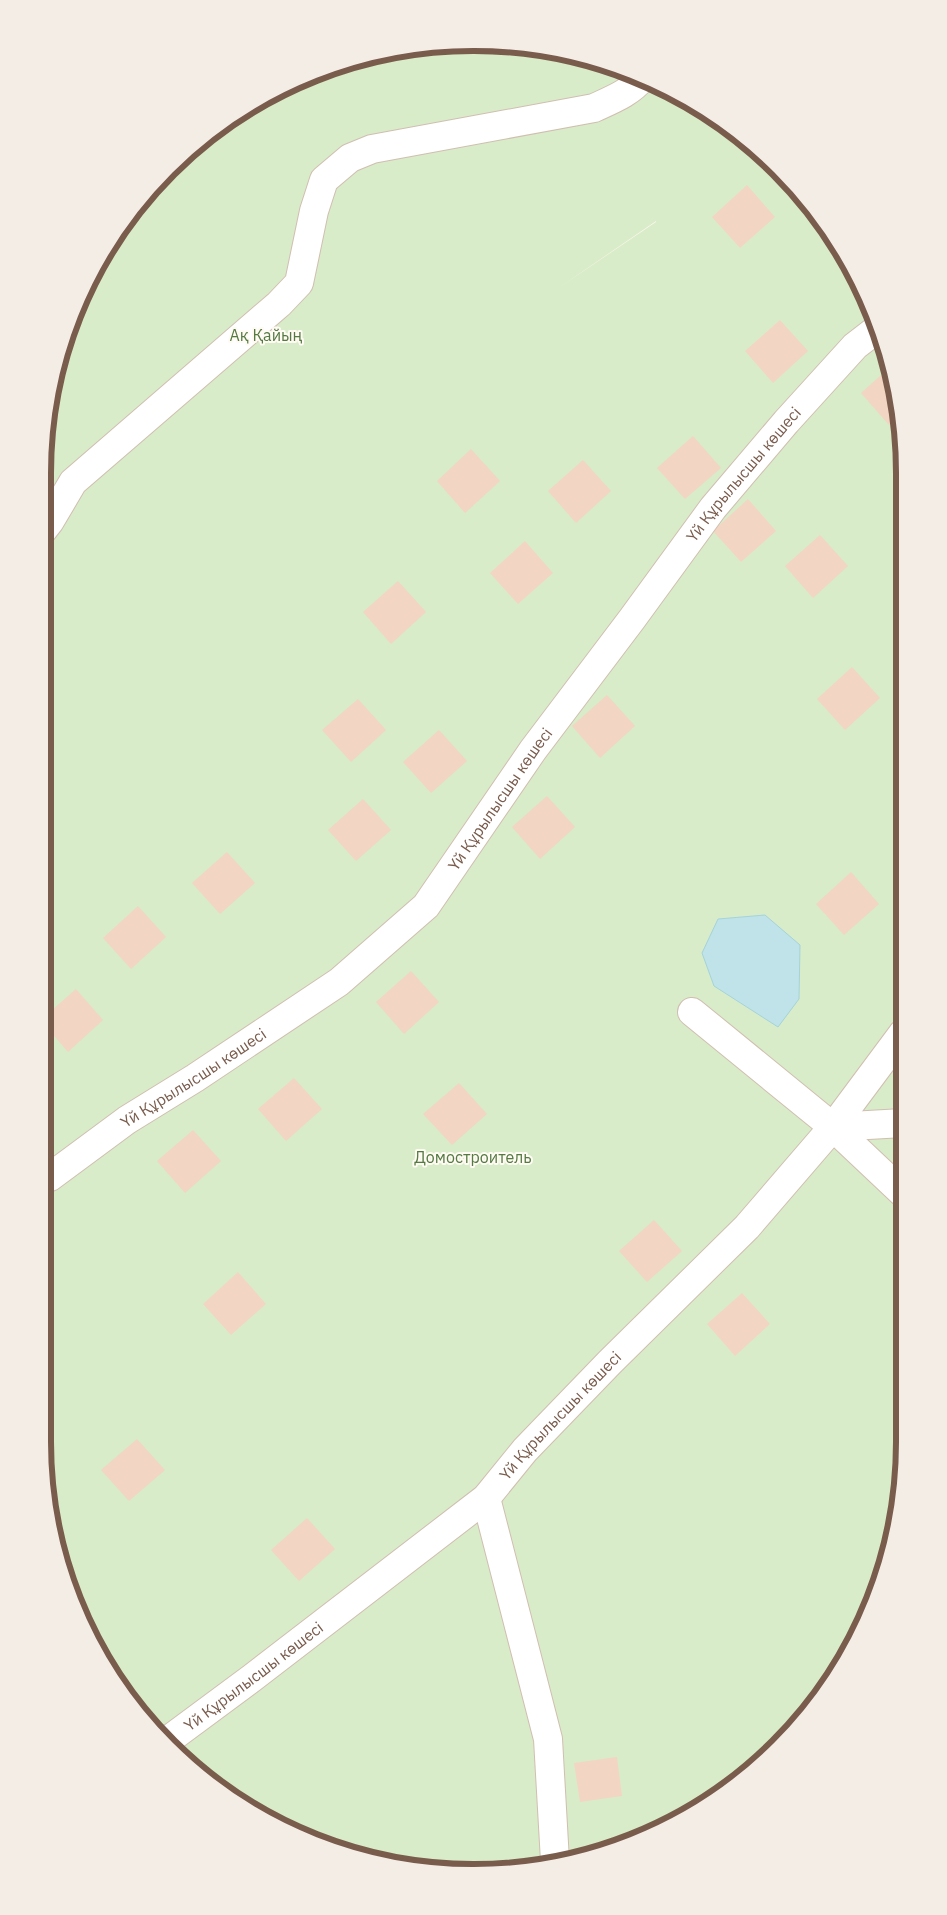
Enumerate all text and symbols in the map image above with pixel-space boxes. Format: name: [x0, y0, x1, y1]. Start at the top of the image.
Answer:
park label: Ақ Қайың: [230, 325, 303, 345]
street label: Үй Құрылысшы көшесі: [682, 403, 805, 546]
street label: Үй Құрылысшы көшесі: [443, 724, 556, 874]
street label: Үй Құрылысшы көшесі: [116, 1023, 270, 1132]
park label: Домостроитель: [414, 1147, 532, 1167]
street label: Үй Құрылысшы көшесі: [495, 1347, 625, 1484]
street label: Үй Құрылысшы көшесі: [180, 1617, 327, 1735]

